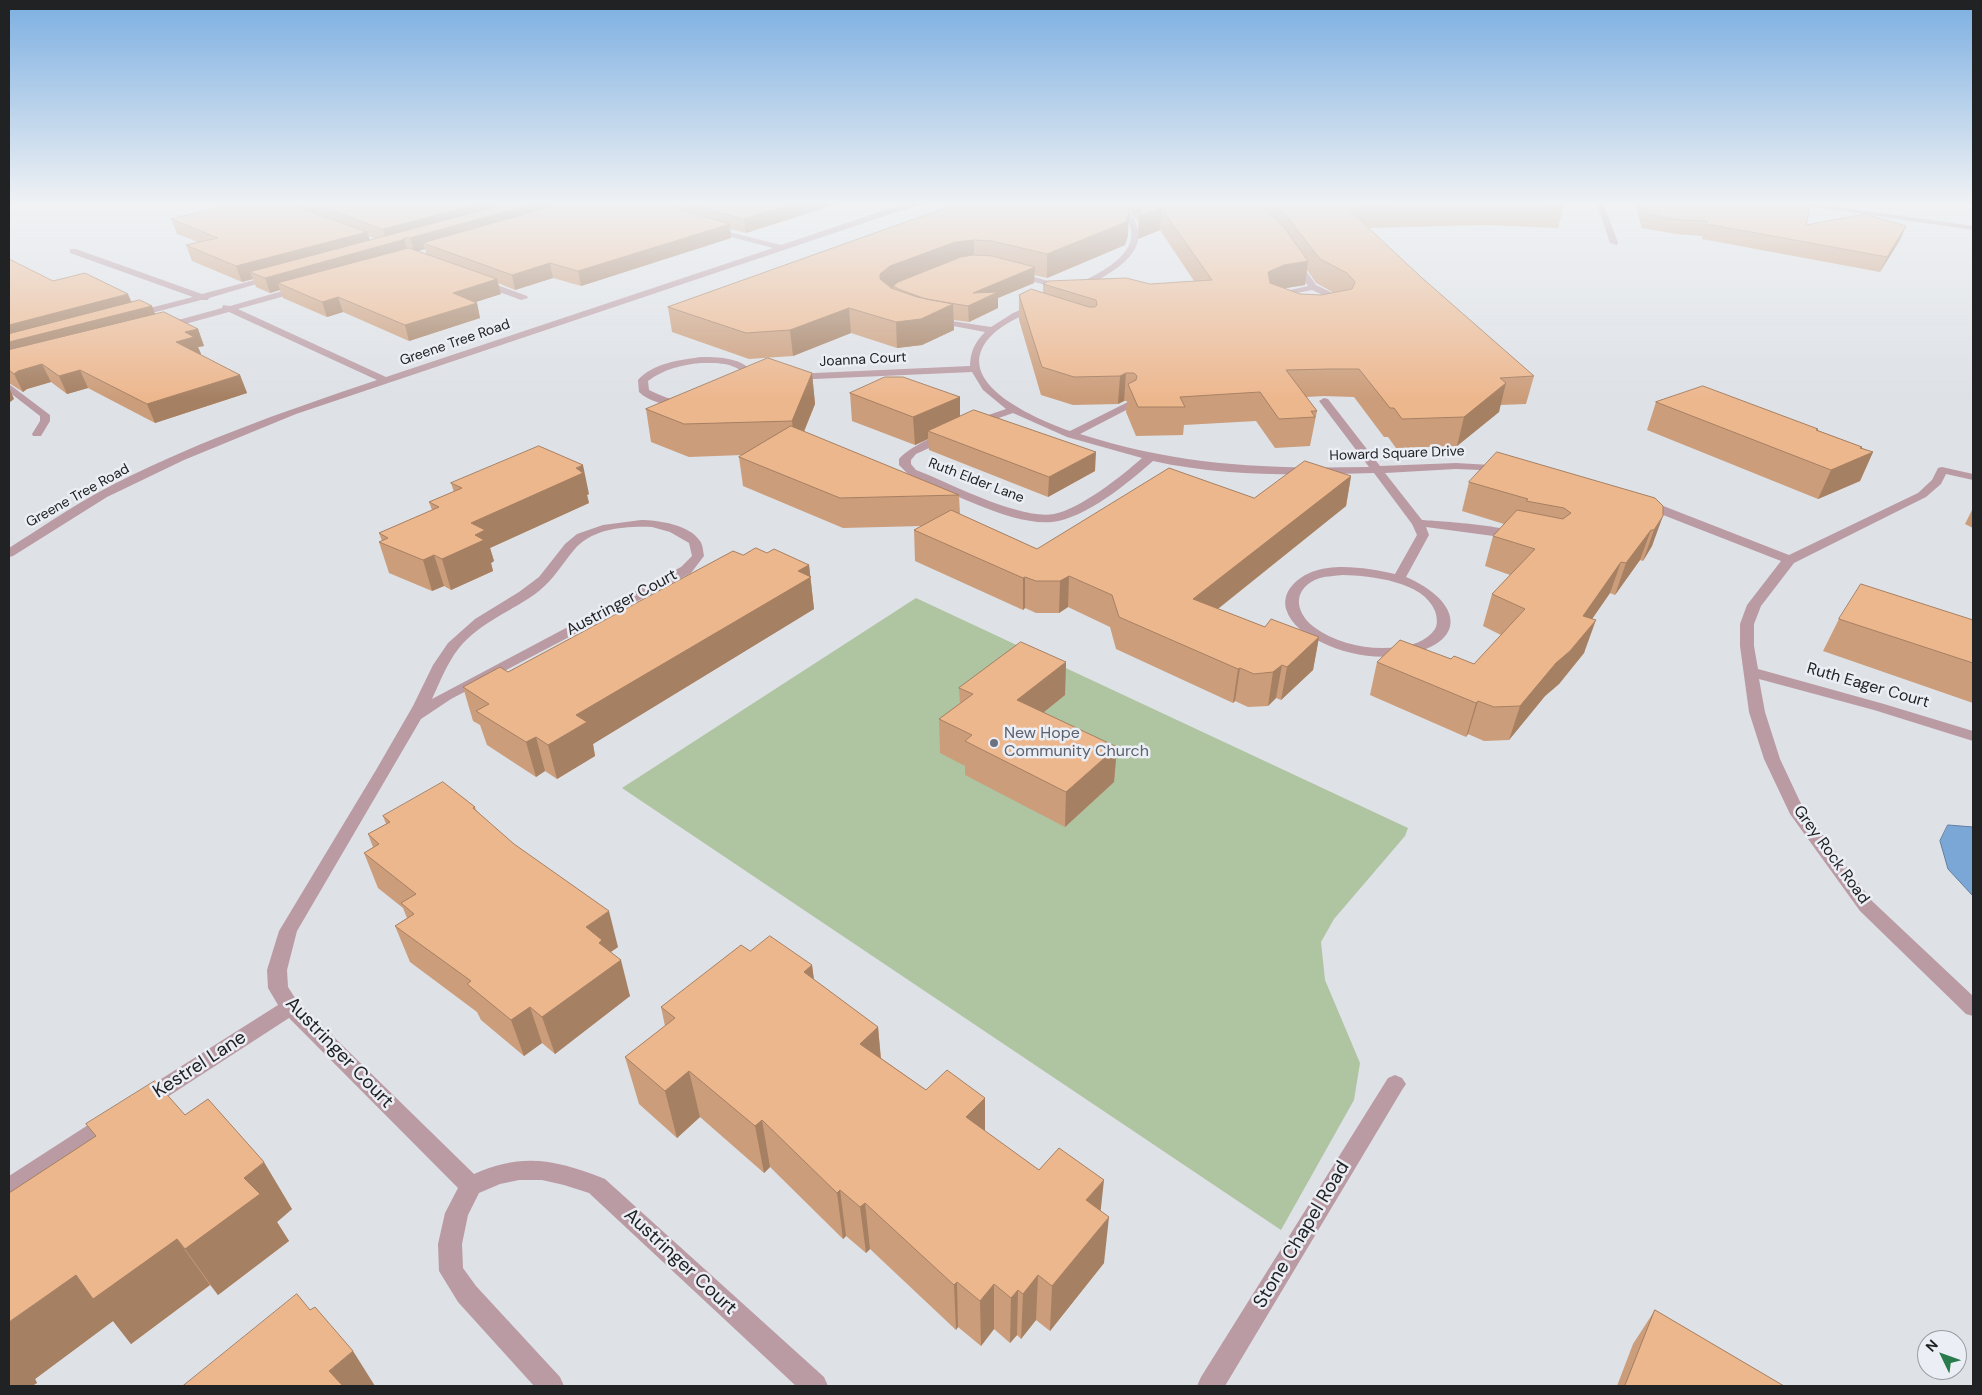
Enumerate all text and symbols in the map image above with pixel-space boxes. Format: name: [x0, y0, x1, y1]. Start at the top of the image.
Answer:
street label: Greene Tree Road: [398, 316, 512, 370]
street label: Joanna Court: [819, 349, 907, 371]
street label: Howard Square Drive: [1329, 443, 1465, 465]
street label: Ruth Elder Lane: [926, 455, 1026, 507]
street label: Greene Tree Road: [23, 461, 133, 531]
street label: Austringer Court: [563, 566, 681, 640]
street label: Ruth Eager Court: [1805, 659, 1931, 713]
place label: New Hope Community Church: [1004, 724, 1149, 762]
marker: New Hope Community Church: [988, 737, 1000, 749]
street label: Grey Rock Road: [1789, 802, 1873, 908]
street label: Austringer Court: [280, 993, 398, 1113]
street label: Kestrel Lane: [149, 1026, 251, 1104]
street label: Stone Chapel Road: [1249, 1157, 1355, 1313]
street label: Austringer Court: [619, 1204, 741, 1320]
north arrow: [1917, 1330, 1967, 1380]
text: N: [1921, 1336, 1942, 1355]

